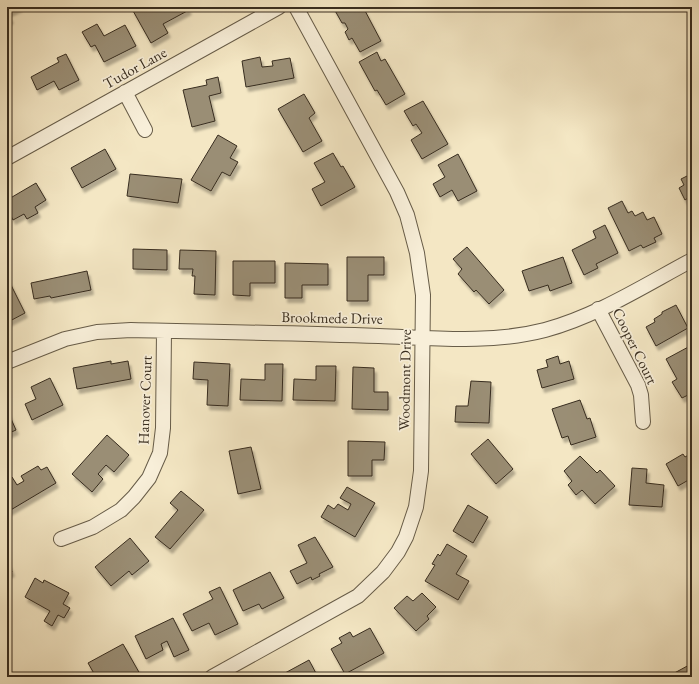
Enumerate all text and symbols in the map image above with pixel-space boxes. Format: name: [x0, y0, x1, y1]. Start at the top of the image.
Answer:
street label: Tudor Lane: [100, 42, 170, 93]
street label: Cooper Court: [609, 304, 662, 387]
street label: Brookmede Drive: [281, 307, 383, 328]
street label: Woodmont Drive: [394, 329, 415, 431]
street label: Hanover Court: [133, 355, 156, 445]

